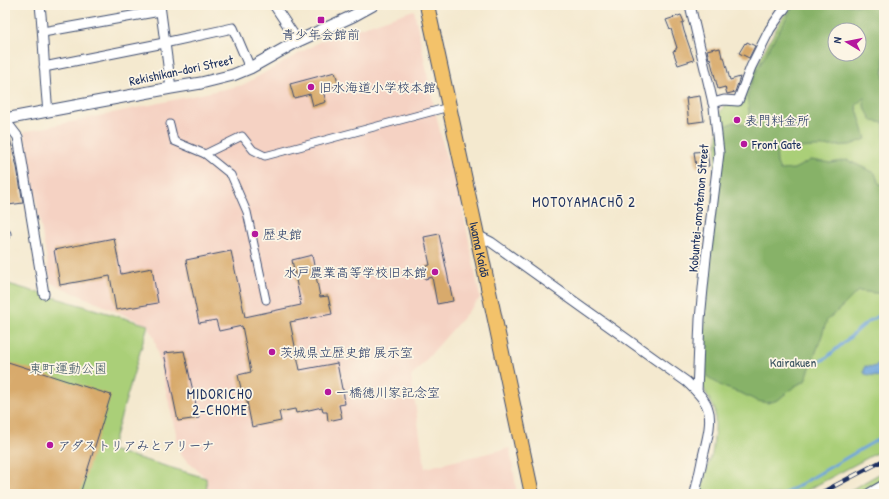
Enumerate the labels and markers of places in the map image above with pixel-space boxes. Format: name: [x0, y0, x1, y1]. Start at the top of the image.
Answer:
marker: 青少年会館前: [316, 15, 326, 25]
place label: 青少年会館前: [282, 25, 360, 43]
place label: 旧水海道小学校本館: [319, 78, 436, 96]
marker: 旧水海道小学校本館: [306, 82, 316, 92]
place label: 表門料金所: [745, 111, 810, 129]
marker: 表門料金所: [732, 115, 742, 125]
place label: Front Gate: [751, 135, 801, 153]
marker: Front Gate: [739, 139, 749, 149]
place label: 歴史館: [263, 225, 302, 243]
marker: 歴史館: [250, 229, 260, 239]
place label: 水戸農業高等学校旧本館: [284, 263, 427, 281]
marker: 水戸農業高等学校旧本館: [430, 267, 440, 277]
place label: 茨城県立歴史館 展示室: [280, 343, 413, 361]
marker: 茨城県立歴史館 展示室: [267, 347, 277, 357]
place label: 一橋徳川家記念室: [336, 383, 440, 401]
marker: 一橋徳川家記念室: [323, 387, 333, 397]
place label: アダストリアみとアリーナ: [58, 436, 215, 454]
marker: アダストリアみとアリーナ: [45, 440, 55, 450]

